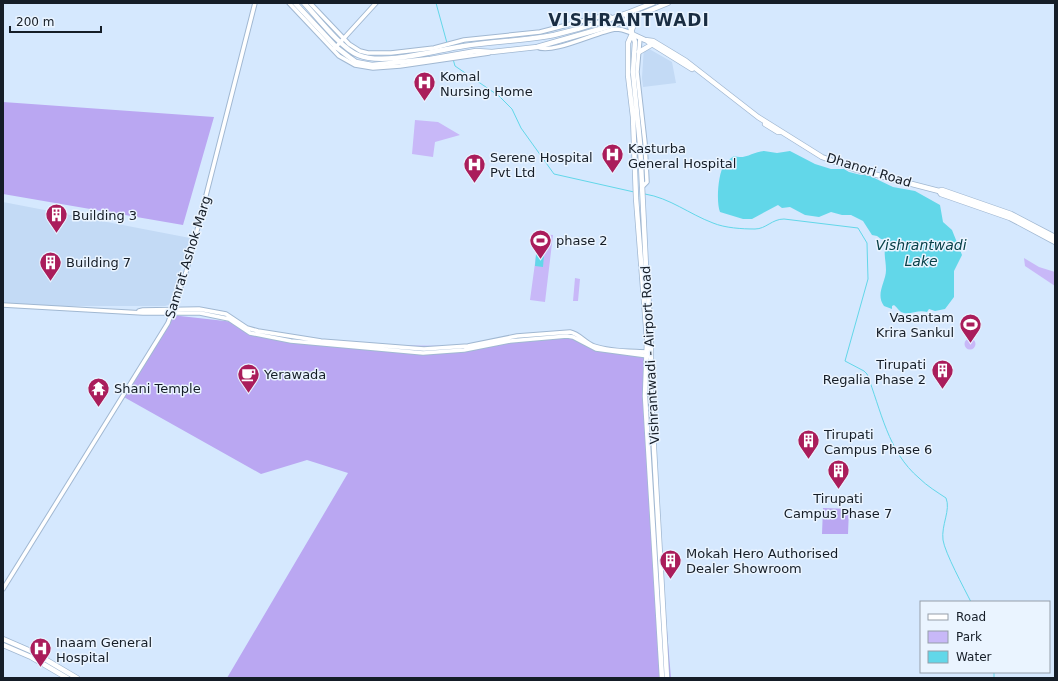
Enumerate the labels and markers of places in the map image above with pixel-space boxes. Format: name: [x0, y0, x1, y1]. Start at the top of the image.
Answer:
place label: Komal Nursing Home: [440, 69, 533, 99]
hospital icon: Komal Nursing Home: [412, 70, 438, 103]
place label: Kasturba General Hospital: [628, 141, 736, 171]
hospital icon: Kasturba General Hospital: [600, 142, 626, 175]
place label: Serene Hospital Pvt Ltd: [490, 150, 593, 180]
hospital icon: Serene Hospital Pvt Ltd: [461, 151, 487, 184]
building icon: Building 3: [43, 202, 69, 235]
place label: Building 3: [72, 208, 137, 223]
sports icon: phase 2: [527, 227, 553, 260]
place label: phase 2: [556, 233, 608, 248]
building icon: Building 7: [38, 249, 64, 282]
place label: Building 7: [66, 255, 131, 270]
place label: Vasantam Krira Sankul: [876, 310, 954, 340]
sports icon: Vasantam Krira Sankul: [957, 311, 983, 344]
place label: Tirupati Regalia Phase 2: [823, 357, 926, 387]
building icon: Tirupati Regalia Phase 2: [929, 358, 955, 391]
cafe icon: Yerawada: [236, 361, 262, 394]
place label: Yerawada: [263, 367, 326, 382]
temple icon: Shani Temple: [85, 375, 111, 408]
place label: Shani Temple: [114, 381, 201, 396]
place label: Tirupati Campus Phase 6: [823, 427, 932, 457]
building icon: Tirupati Campus Phase 6: [796, 428, 822, 461]
building icon: Tirupati Campus Phase 7: [825, 457, 851, 490]
place label: Tirupati Campus Phase 7: [784, 491, 892, 521]
place label: Mokah Hero Authorised Dealer Showroom: [686, 546, 838, 576]
building icon: Mokah Hero Authorised Dealer Showroom: [658, 547, 684, 580]
place label: Inaam General Hospital: [56, 635, 152, 665]
hospital icon: Inaam General Hospital: [27, 636, 53, 669]

